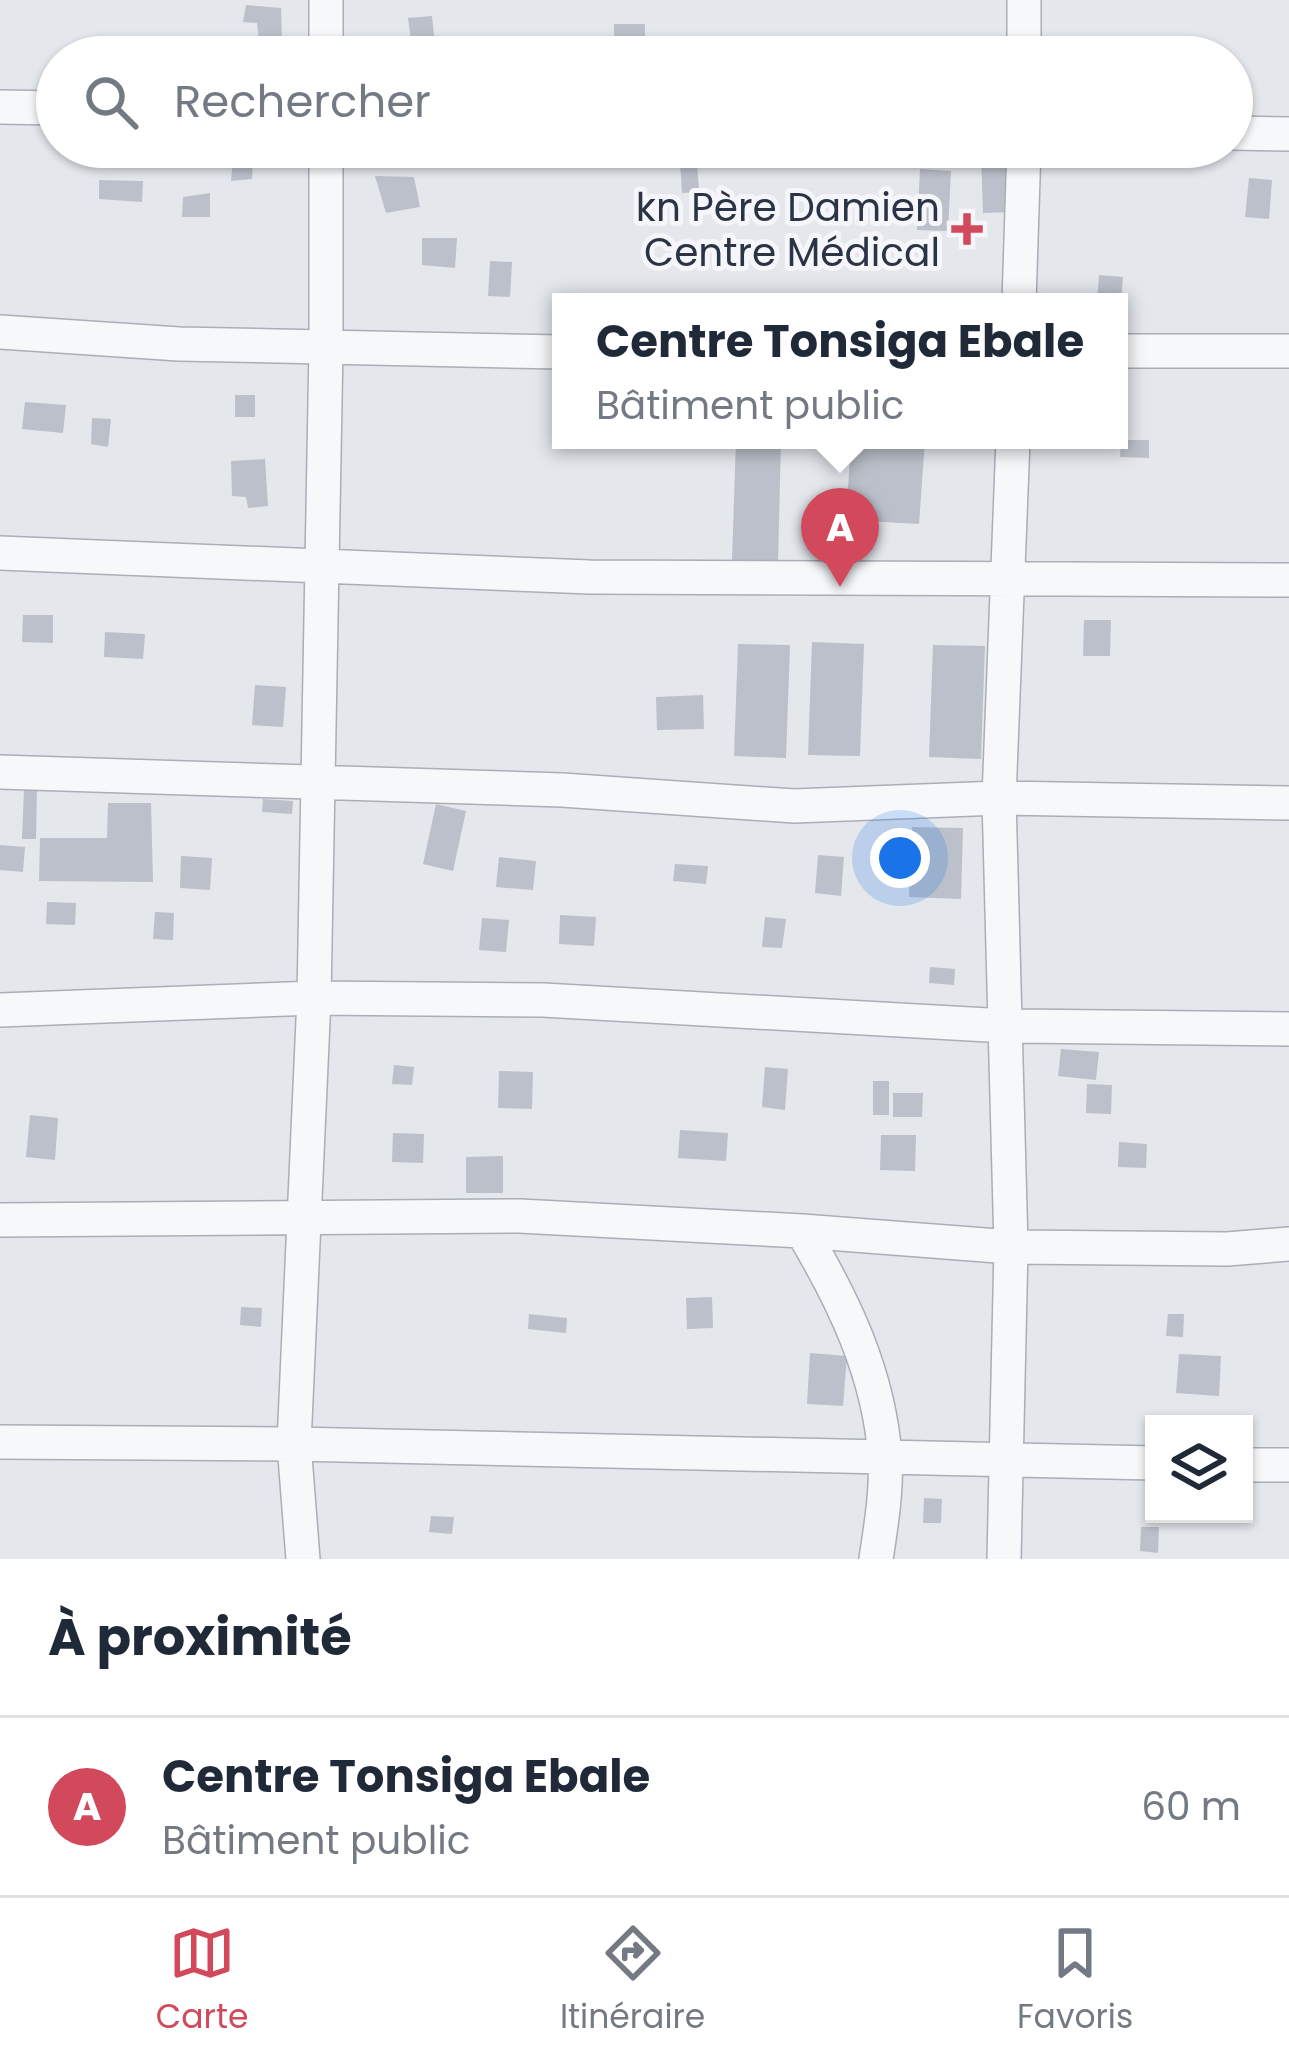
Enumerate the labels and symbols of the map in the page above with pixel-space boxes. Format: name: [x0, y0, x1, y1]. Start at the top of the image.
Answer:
place label: kn Père Damien Centre Médical: [636, 180, 940, 280]
marker: kn Père Damien Centre Médical: [951, 213, 983, 245]
pin: A: [801, 488, 879, 587]
your location: [870, 828, 930, 888]

